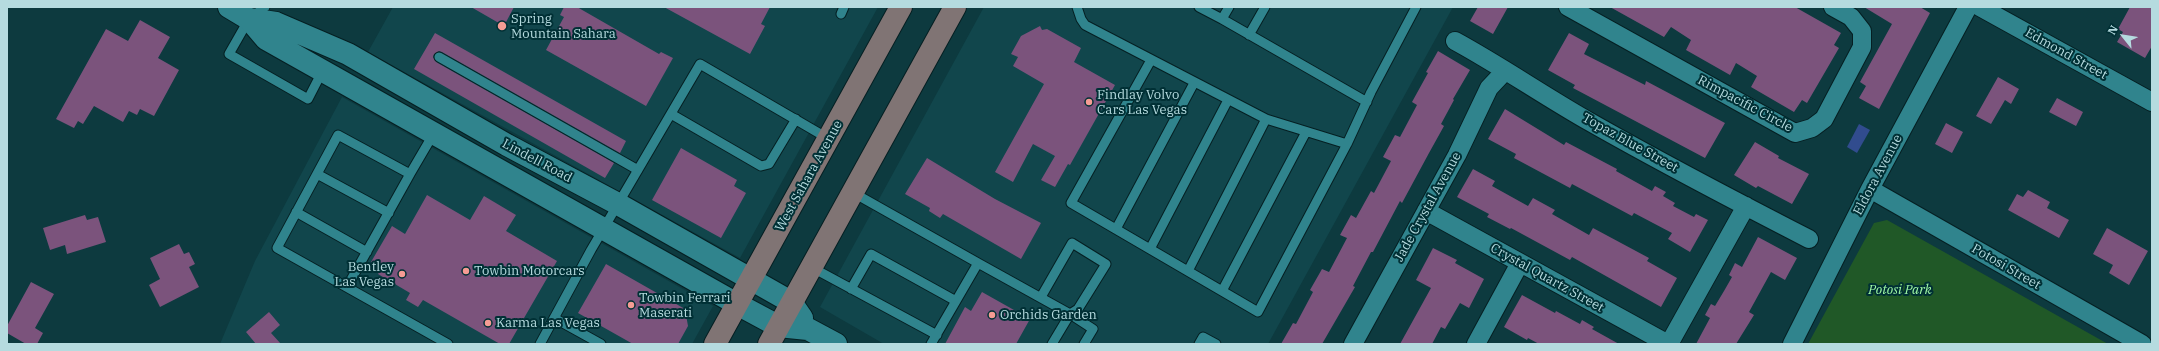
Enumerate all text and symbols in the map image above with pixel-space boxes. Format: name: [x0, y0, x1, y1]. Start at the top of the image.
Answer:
place label: Spring Mountain Sahara: [511, 11, 616, 42]
north arrow: [2103, 16, 2143, 56]
marker: Spring Mountain Sahara: [496, 20, 508, 32]
text: N: [2104, 23, 2121, 37]
street label: Edmond Street: [2022, 25, 2110, 83]
street label: Rimpacific Circle: [1695, 72, 1795, 136]
place label: Findlay Volvo Cars Las Vegas: [1097, 87, 1187, 118]
marker: Findlay Volvo Cars Las Vegas: [1084, 97, 1094, 107]
street label: Topaz Blue Street: [1579, 110, 1681, 176]
street label: West Sahara Avenue: [772, 118, 846, 234]
street label: Eldora Avenue: [1850, 132, 1906, 218]
street label: Lindell Road: [499, 136, 575, 186]
street label: Jade Crystal Avenue: [1391, 150, 1465, 264]
street label: Crystal Quartz Street: [1488, 240, 1606, 316]
street label: Potosi Street: [1969, 241, 2043, 293]
place label: Bentley Las Vegas: [334, 259, 394, 290]
place label: Towbin Motorcars: [474, 263, 585, 279]
marker: Towbin Motorcars: [461, 266, 471, 276]
marker: Bentley Las Vegas: [397, 269, 407, 279]
park label: Potosi Park: [1868, 282, 1932, 298]
place label: Towbin Ferrari Maserati: [639, 290, 730, 321]
marker: Towbin Ferrari Maserati: [626, 300, 636, 310]
place label: Orchids Garden: [1000, 307, 1097, 323]
marker: Orchids Garden: [987, 310, 997, 320]
place label: Karma Las Vegas: [496, 315, 600, 331]
marker: Karma Las Vegas: [483, 318, 493, 328]

